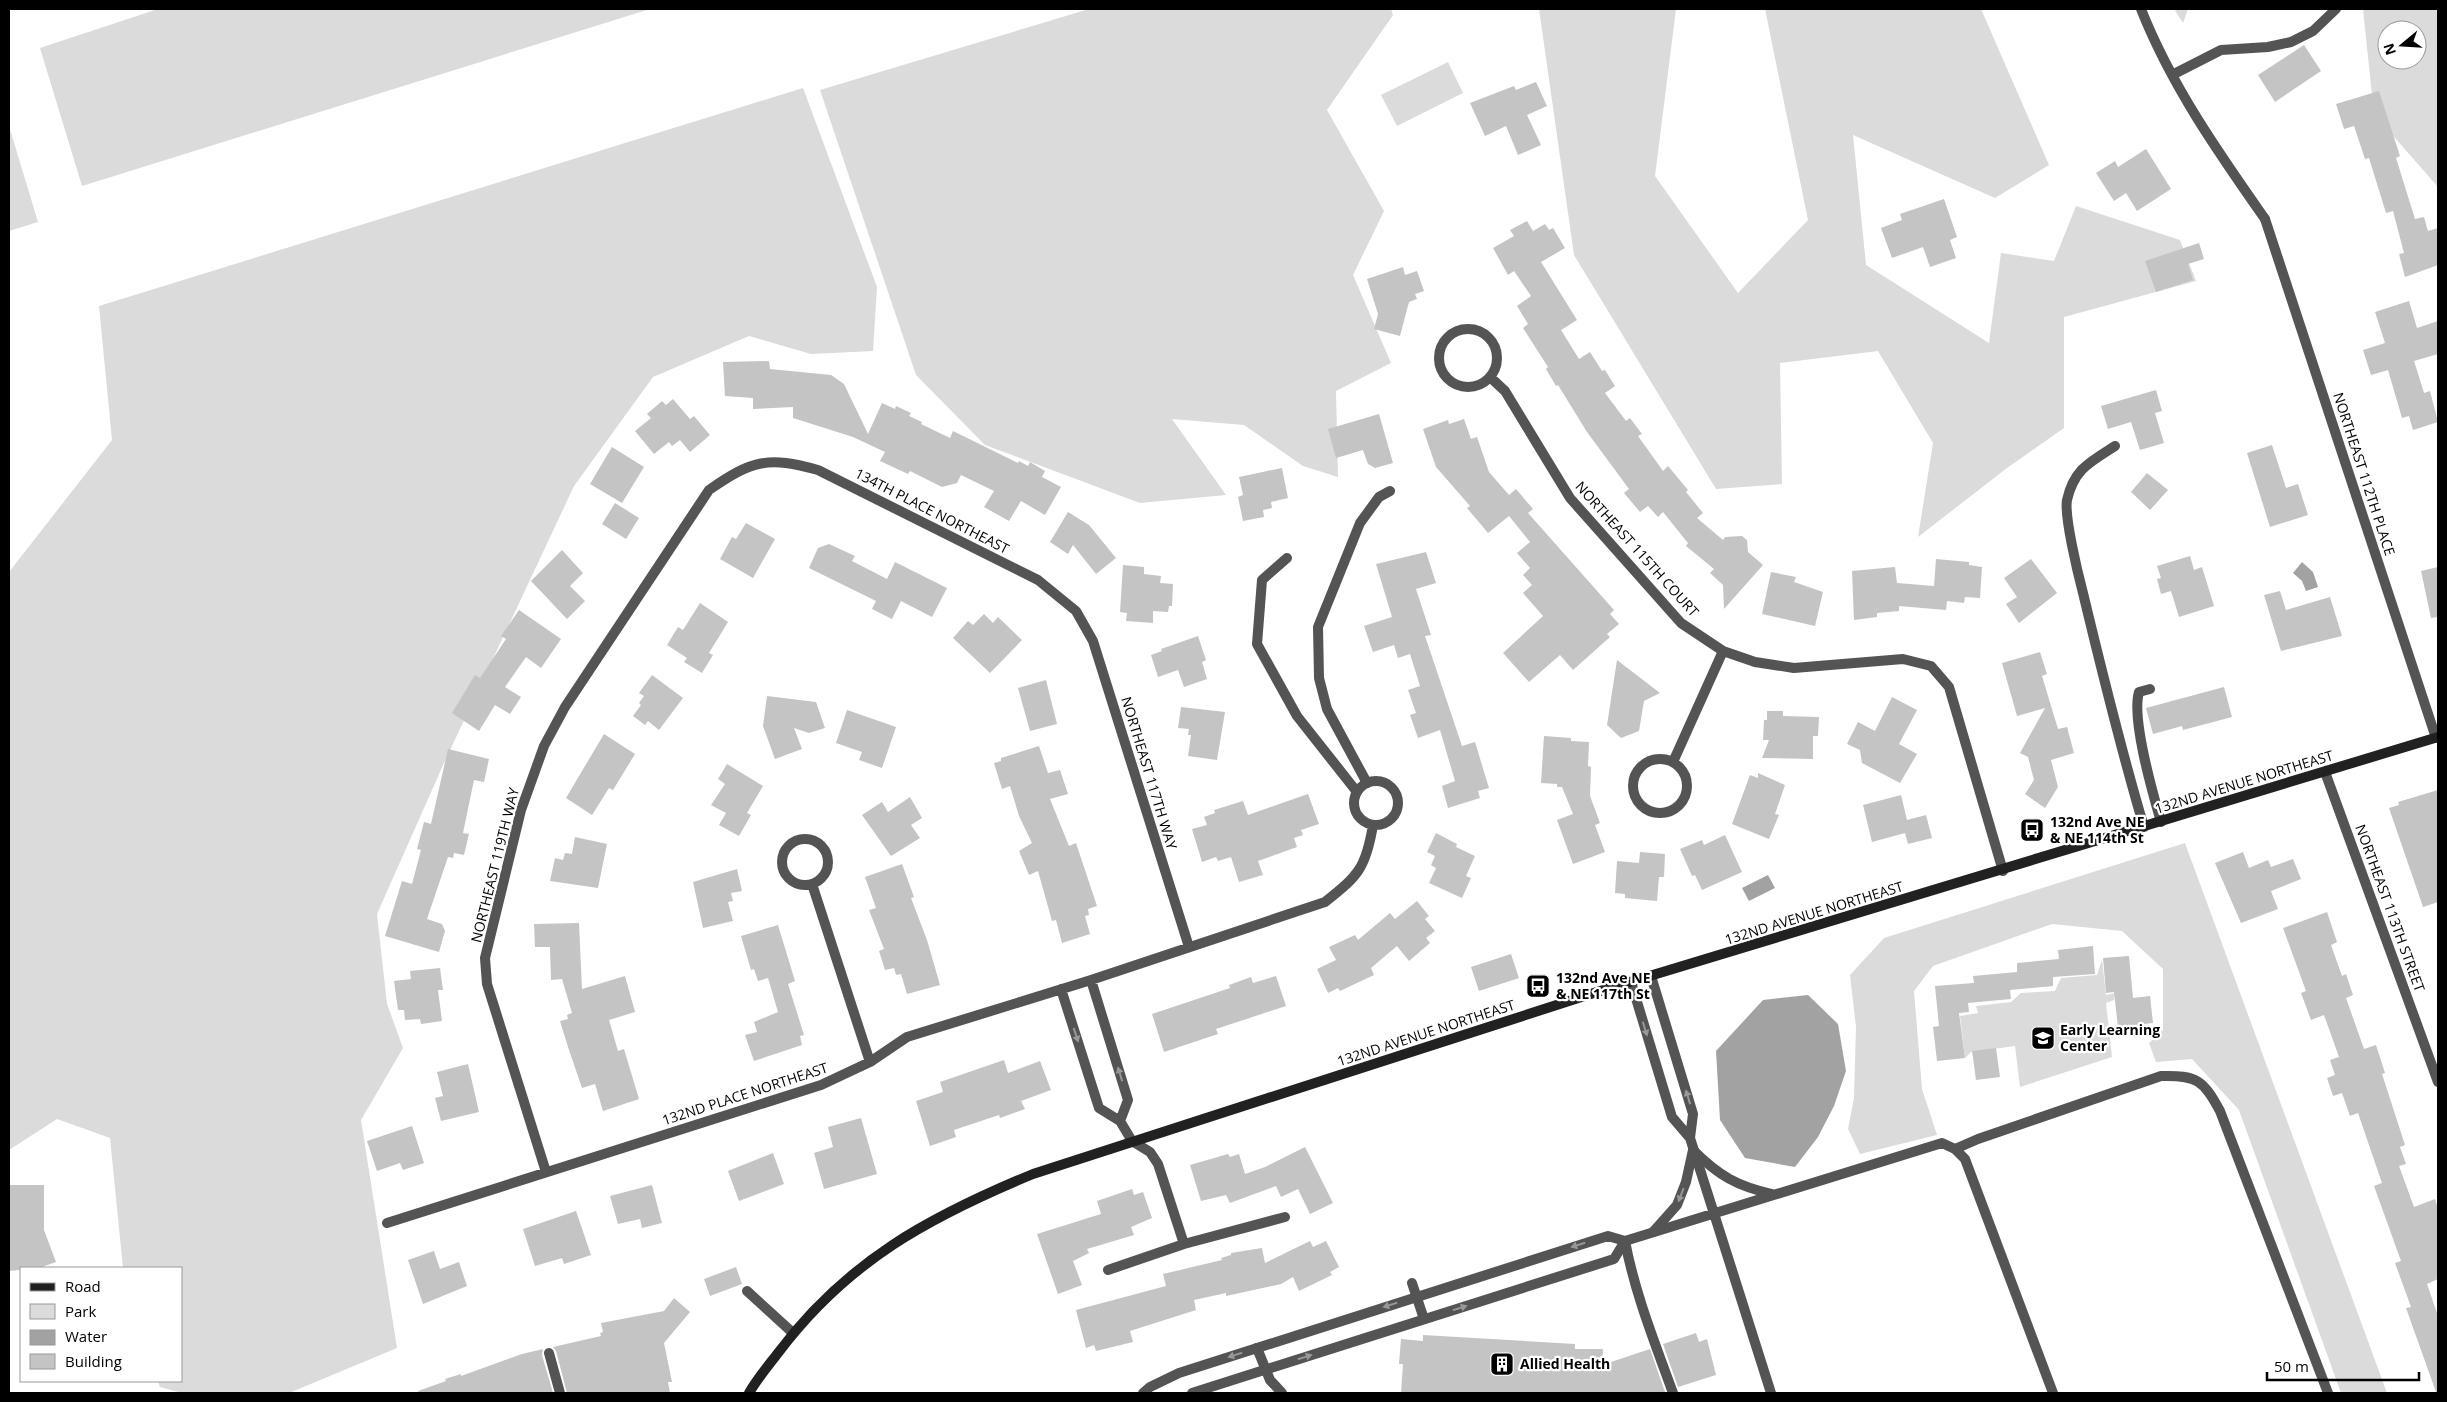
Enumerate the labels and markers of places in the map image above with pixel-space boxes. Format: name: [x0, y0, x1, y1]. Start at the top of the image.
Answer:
place label: 132nd Ave NE & NE 114th St: [2050, 812, 2145, 847]
bus stop icon: 132nd Ave NE & NE 114th St: [2019, 817, 2045, 843]
place label: 132nd Ave NE & NE 117th St: [1556, 968, 1651, 1003]
bus stop icon: 132nd Ave NE & NE 117th St: [1525, 973, 1551, 999]
place label: Early Learning Center: [2060, 1020, 2160, 1055]
school or university icon: Early Learning Center: [2030, 1025, 2056, 1051]
building icon: Allied Health: [1489, 1351, 1515, 1377]
place label: Allied Health: [1520, 1354, 1610, 1373]

